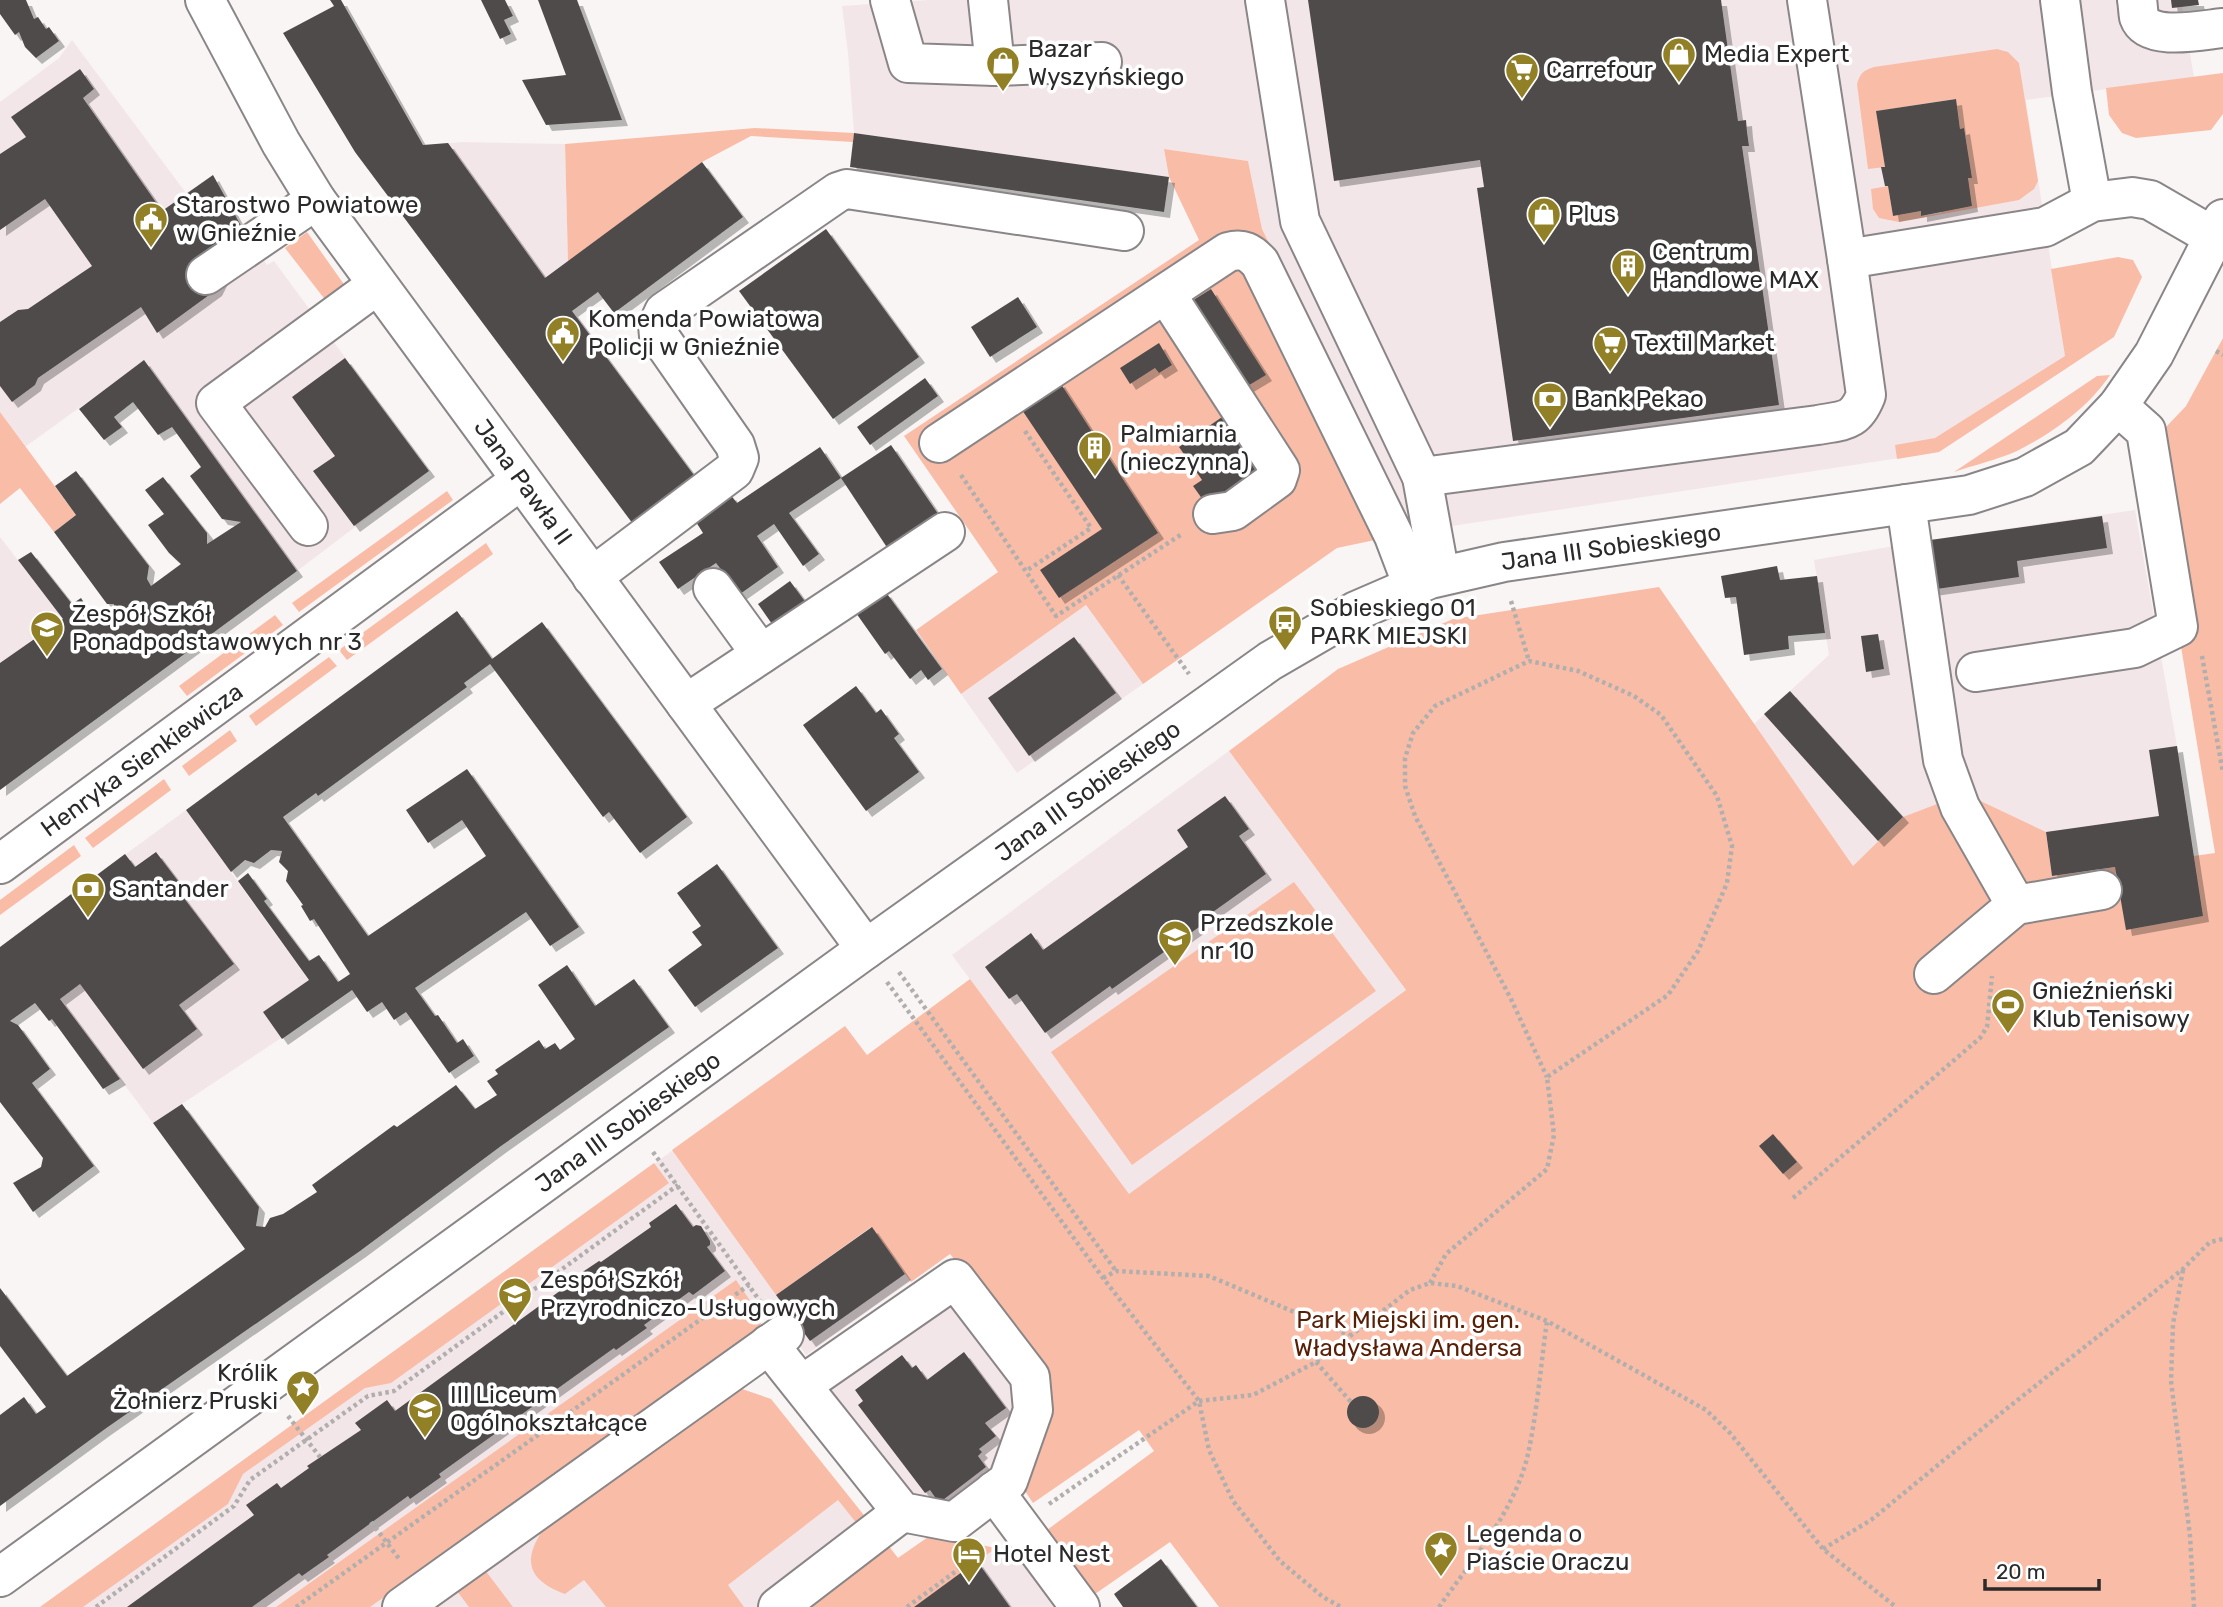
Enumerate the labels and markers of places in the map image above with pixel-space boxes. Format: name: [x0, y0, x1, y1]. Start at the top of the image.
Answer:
place label: Bazar Wyszyńskiego: [1028, 35, 1184, 91]
shop icon: Media Expert: [1660, 35, 1698, 84]
place label: Media Expert: [1704, 40, 1849, 68]
shop icon: Bazar Wyszyńskiego: [984, 44, 1022, 93]
supermarket icon: Carrefour: [1503, 51, 1541, 100]
place label: Carrefour: [1546, 56, 1653, 84]
place label: Starostwo Powiatowe w Gnieźnie: [176, 191, 418, 247]
shop icon: Plus: [1525, 195, 1563, 244]
public building icon: Starostwo Powiatowe w Gnieźnie: [132, 200, 170, 249]
place label: Plus: [1568, 200, 1616, 228]
place label: Centrum Handlowe MAX: [1652, 238, 1819, 294]
building icon: Centrum Handlowe MAX: [1609, 247, 1647, 296]
place label: Komenda Powiatowa Policji w Gnieźnie: [588, 305, 820, 361]
public building icon: Komenda Powiatowa Policji w Gnieźnie: [544, 314, 582, 363]
supermarket icon: Textil Market: [1591, 324, 1629, 373]
place label: Textil Market: [1634, 329, 1775, 357]
bank icon: Bank Pekao: [1531, 380, 1569, 429]
place label: Bank Pekao: [1574, 385, 1704, 413]
place label: Palmiarnia (nieczynna): [1120, 420, 1249, 476]
building icon: Palmiarnia (nieczynna): [1076, 429, 1114, 478]
place label: Sobieskiego 01 PARK MIEJSKI: [1310, 594, 1476, 650]
place label: Zespół Szkół Ponadpodstawowych nr 3: [72, 600, 362, 656]
bus stop icon: Sobieskiego 01 PARK MIEJSKI: [1266, 603, 1304, 652]
school or university icon: Zespół Szkół Ponadpodstawowych nr 3: [28, 609, 66, 658]
bank icon: Santander: [69, 870, 107, 919]
place label: Santander: [112, 875, 229, 903]
place label: Przedszkole nr 10: [1200, 909, 1334, 965]
school or university icon: Przedszkole nr 10: [1156, 918, 1194, 967]
place label: Gnieźnieński Klub Tenisowy: [2032, 977, 2190, 1033]
sports icon: Gnieźnieński Klub Tenisowy: [1989, 986, 2027, 1035]
place label: Zespół Szkół Przyrodniczo-Usługowych: [540, 1266, 836, 1322]
school or university icon: Zespół Szkół Przyrodniczo-Usługowych: [496, 1275, 534, 1324]
place label: Królik Żołnierz Pruski: [113, 1359, 279, 1415]
place icon: Królik Żołnierz Pruski: [284, 1368, 322, 1417]
place label: III Liceum Ogólnokształcące: [450, 1381, 648, 1437]
school or university icon: III Liceum Ogólnokształcące: [406, 1390, 444, 1439]
place label: Legenda o Piaście Oraczu: [1466, 1520, 1629, 1576]
place icon: Legenda o Piaście Oraczu: [1422, 1529, 1460, 1578]
hotel icon: Hotel Nest: [950, 1535, 988, 1584]
place label: Hotel Nest: [993, 1540, 1110, 1568]

